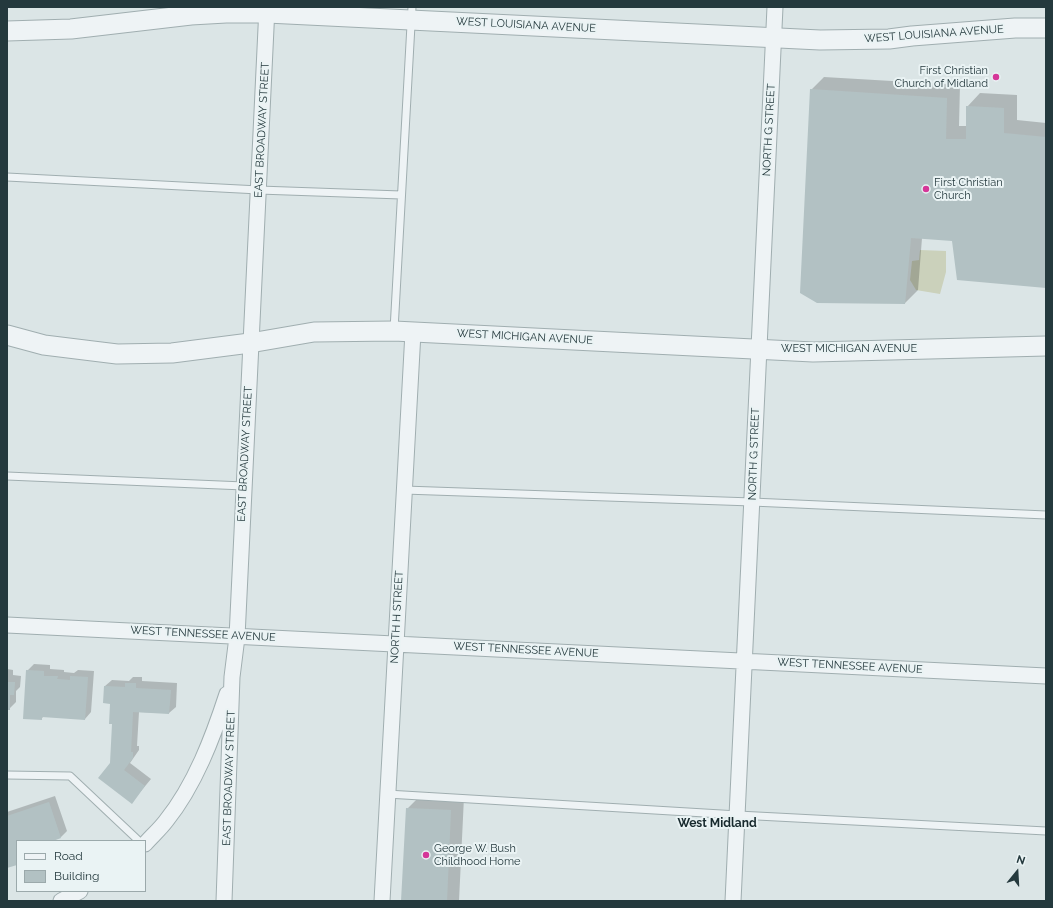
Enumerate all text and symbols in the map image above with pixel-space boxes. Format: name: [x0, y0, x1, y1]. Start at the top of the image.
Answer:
street label: WEST LOUISIANA AVENUE: [456, 15, 596, 35]
street label: WEST LOUISIANA AVENUE: [864, 23, 1004, 45]
street label: EAST BROADWAY STREET: [252, 62, 272, 198]
place label: First Christian Church of Midland: [895, 64, 988, 90]
marker: First Christian Church of Midland: [991, 72, 1001, 82]
street label: NORTH G STREET: [760, 83, 778, 177]
place label: First Christian Church: [934, 176, 1003, 202]
marker: First Christian Church: [921, 184, 931, 194]
street label: WEST MICHIGAN AVENUE: [457, 327, 593, 347]
street label: WEST MICHIGAN AVENUE: [781, 342, 917, 356]
street label: EAST BROADWAY STREET: [235, 386, 255, 522]
street label: NORTH G STREET: [746, 407, 762, 501]
street label: NORTH H STREET: [388, 570, 406, 664]
street label: WEST TENNESSEE AVENUE: [130, 624, 276, 644]
street label: WEST TENNESSEE AVENUE: [453, 640, 599, 660]
street label: WEST TENNESSEE AVENUE: [777, 656, 923, 676]
street label: EAST BROADWAY STREET: [220, 710, 238, 846]
district label: West Midland: [677, 816, 757, 830]
legend: [16, 840, 146, 892]
place label: George W. Bush Childhood Home: [434, 842, 520, 868]
text: Road: [54, 849, 83, 863]
marker: George W. Bush Childhood Home: [421, 850, 431, 860]
north arrow: [997, 852, 1037, 892]
text: N: [1015, 853, 1027, 868]
text: Building: [54, 869, 100, 883]

